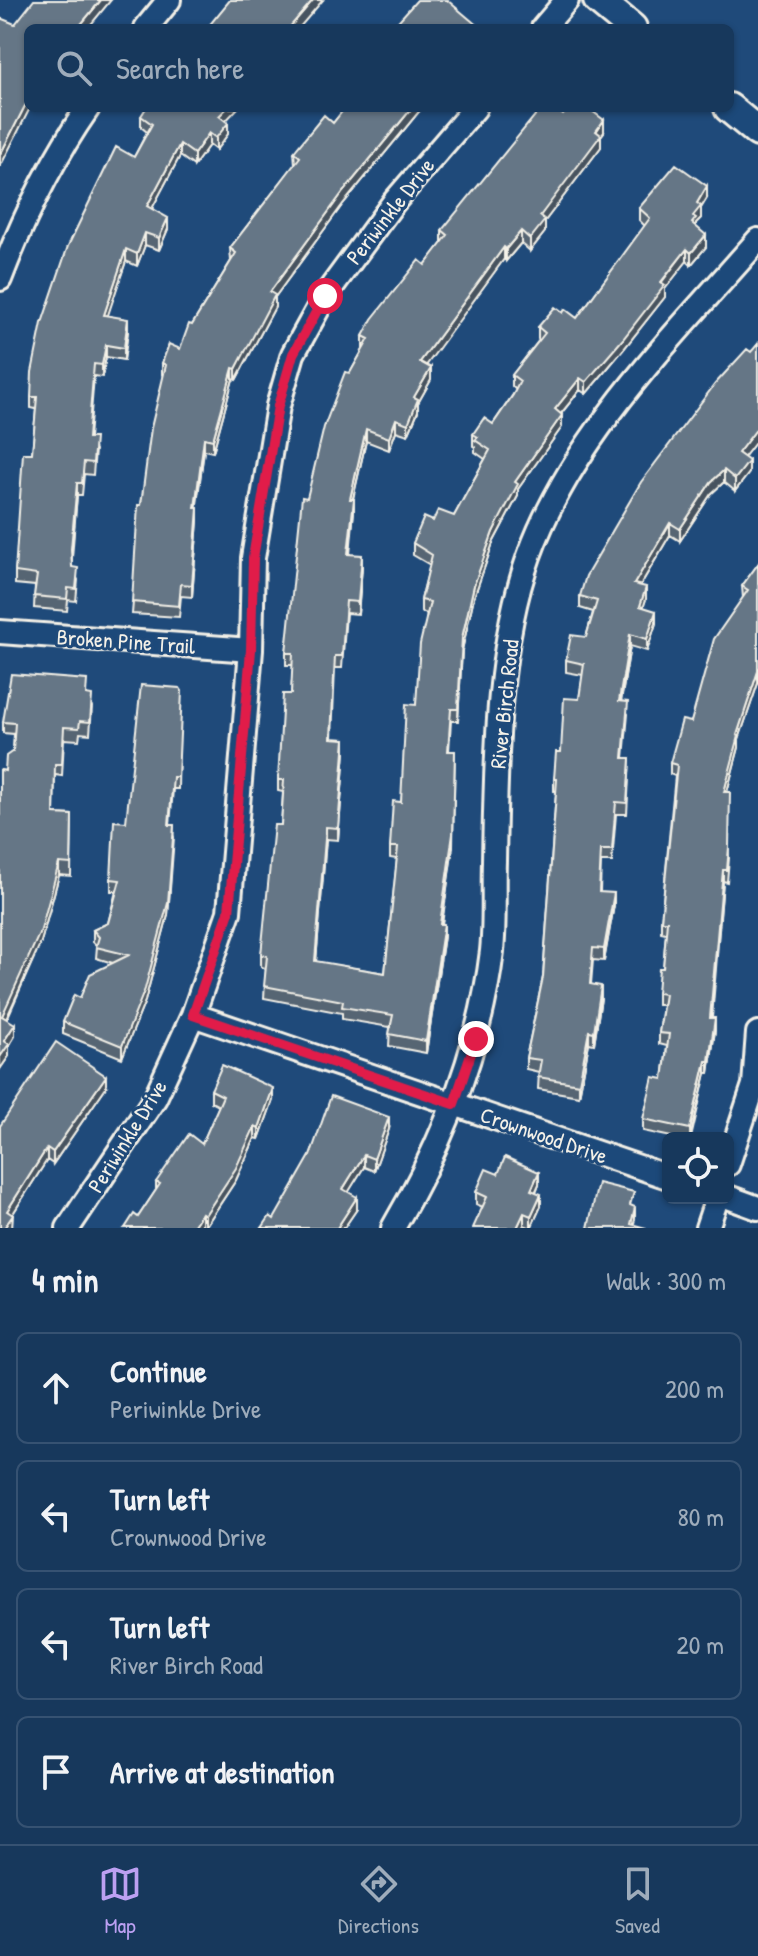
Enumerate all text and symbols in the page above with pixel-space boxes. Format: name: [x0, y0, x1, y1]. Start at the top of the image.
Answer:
search box: [24, 24, 734, 112]
icon: search: [52, 46, 96, 90]
text: Search here: [116, 48, 244, 88]
street label: Periwinkle Drive: [339, 151, 441, 271]
route start: [307, 278, 343, 314]
street label: Broken Pine Trail: [56, 621, 196, 661]
street label: River Birch Road: [482, 638, 526, 770]
route end: [458, 1021, 494, 1057]
street label: Periwinkle Drive: [80, 1074, 174, 1198]
street label: Crownwood Drive: [476, 1099, 612, 1171]
map controls: [662, 1132, 734, 1204]
button: locate: [662, 1132, 734, 1204]
text: 4 min: [32, 1257, 99, 1303]
text: Walk · 300 m: [606, 1263, 726, 1298]
text: Continue: [110, 1351, 207, 1391]
icon: ahead: [34, 1366, 78, 1410]
text: 200 m: [665, 1371, 724, 1406]
text: Periwinkle Drive: [110, 1391, 261, 1426]
text: Turn left: [110, 1479, 209, 1519]
icon: left: [34, 1494, 78, 1538]
text: 80 m: [677, 1499, 724, 1534]
text: Crownwood Drive: [110, 1519, 267, 1554]
text: Turn left: [110, 1607, 209, 1647]
icon: left: [34, 1622, 78, 1666]
text: 20 m: [677, 1627, 724, 1662]
text: River Birch Road: [110, 1647, 263, 1682]
icon: arrive: [34, 1750, 78, 1794]
text: Arrive at destination: [110, 1752, 335, 1792]
tab: Map: [98, 1862, 142, 1940]
tab: Directions: [338, 1862, 419, 1940]
tab: Saved: [615, 1862, 660, 1940]

